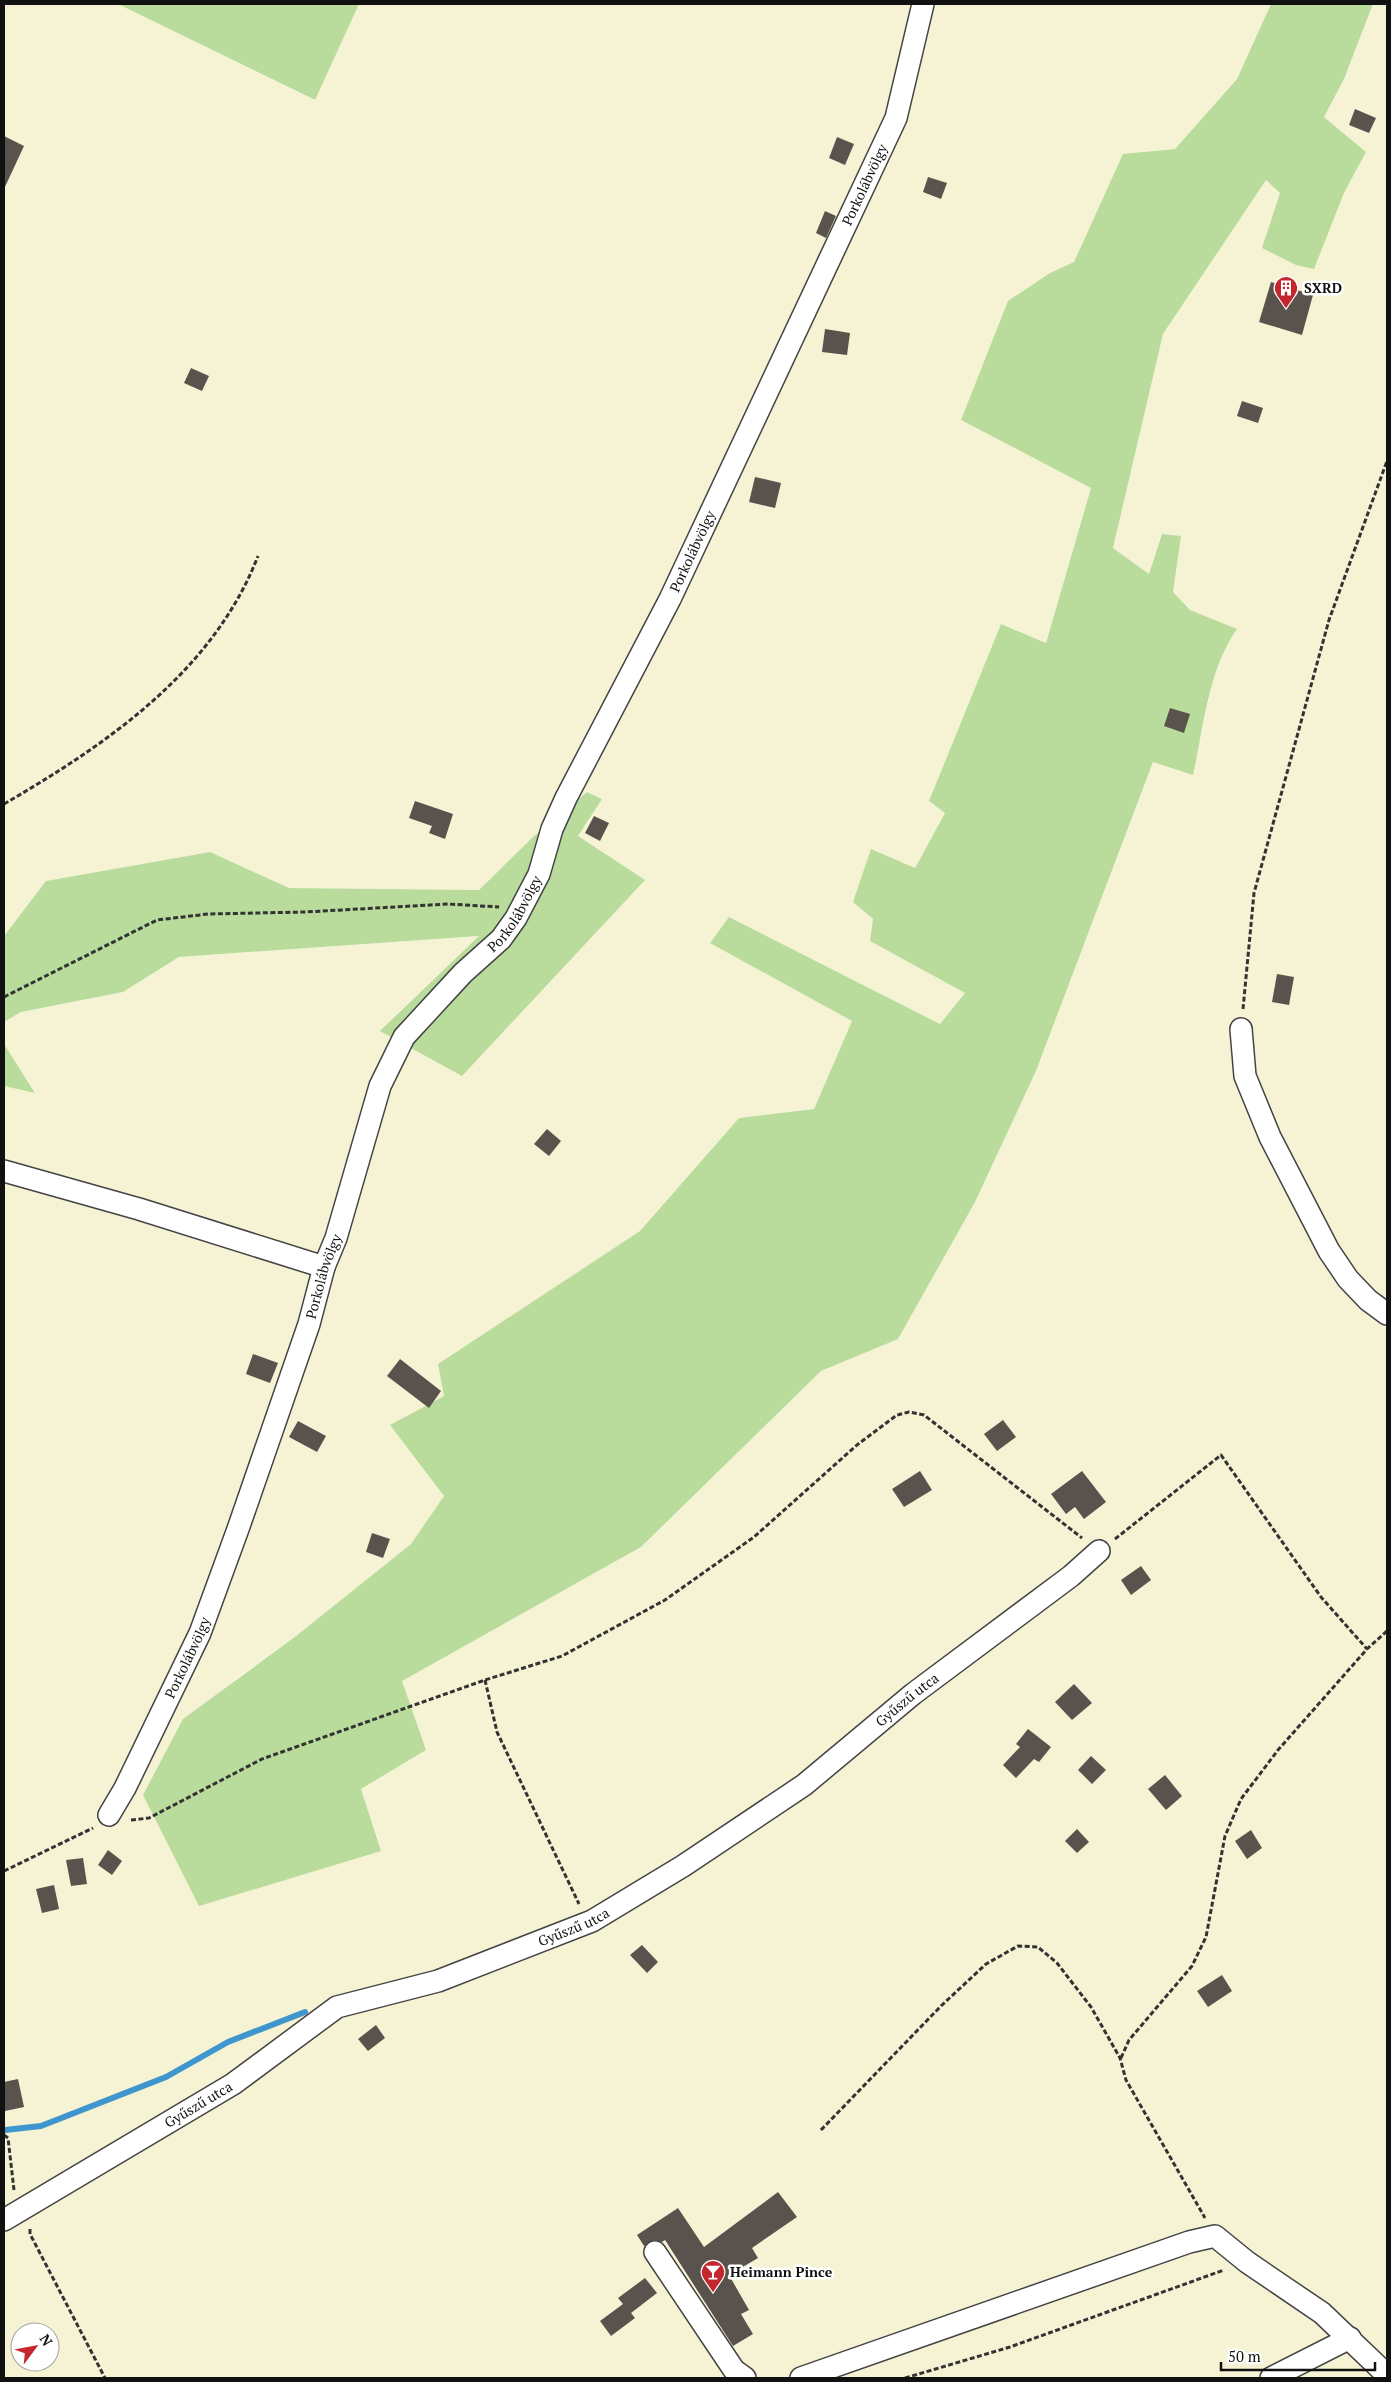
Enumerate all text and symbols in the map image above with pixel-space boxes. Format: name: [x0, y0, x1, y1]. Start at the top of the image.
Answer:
street label: Porkolábvölgy: [837, 140, 892, 228]
building icon: SXRD: [1273, 275, 1299, 309]
place label: SXRD: [1304, 278, 1342, 297]
street label: Porkolábvölgy: [665, 506, 720, 595]
street label: Porkolábvölgy: [483, 871, 546, 956]
street label: Porkolábvölgy: [301, 1230, 346, 1321]
street label: Porkolábvölgy: [160, 1613, 214, 1701]
street label: Gyűszű utca: [871, 1668, 942, 1731]
street label: Gyűszű utca: [535, 1903, 613, 1950]
street label: Gyűszű utca: [161, 2077, 236, 2132]
bar icon: Heimann Pince: [700, 2259, 726, 2293]
place label: Heimann Pince: [730, 2262, 833, 2281]
north arrow: [10, 2322, 60, 2372]
text: N: [36, 2330, 58, 2350]
scale bar: [1221, 2340, 1375, 2372]
text: 50 m: [1228, 2346, 1261, 2366]

